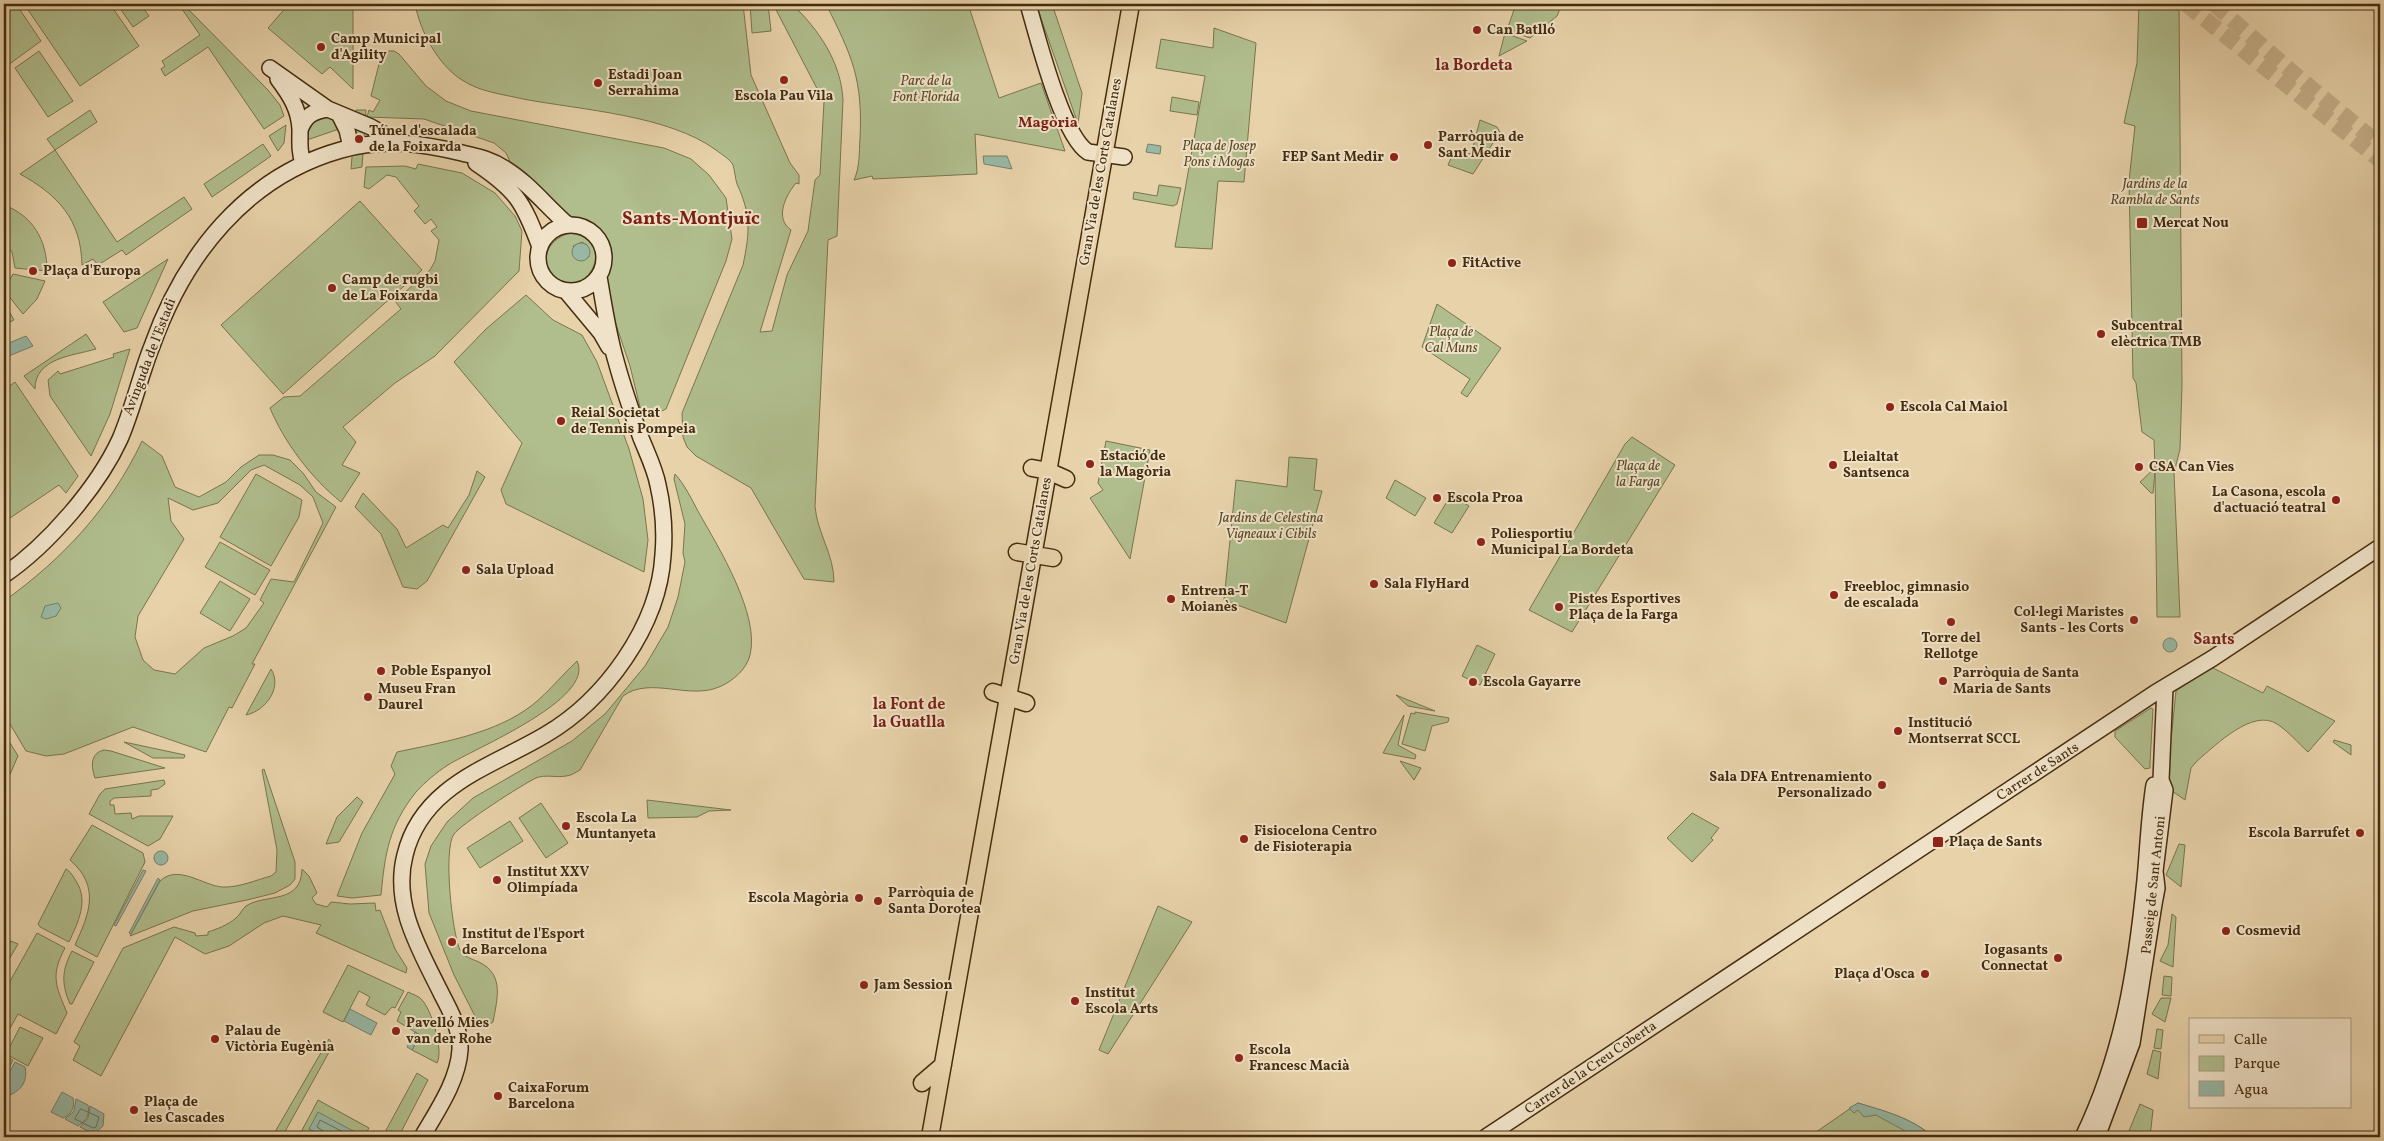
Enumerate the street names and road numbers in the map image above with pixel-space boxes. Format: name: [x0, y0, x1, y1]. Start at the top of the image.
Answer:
street label: Gran Via de les Corts Catalanes: [1075, 77, 1127, 267]
street label: Avinguda de l'Estadi: [119, 296, 181, 418]
street label: Gran Via de les Corts Catalanes: [1005, 476, 1057, 666]
street label: Carrer de Sants: [1993, 738, 2083, 806]
street label: Passeig de Sant Antoni: [2137, 815, 2171, 955]
street label: Carrer de la Creu Coberta: [1521, 1017, 1661, 1119]

